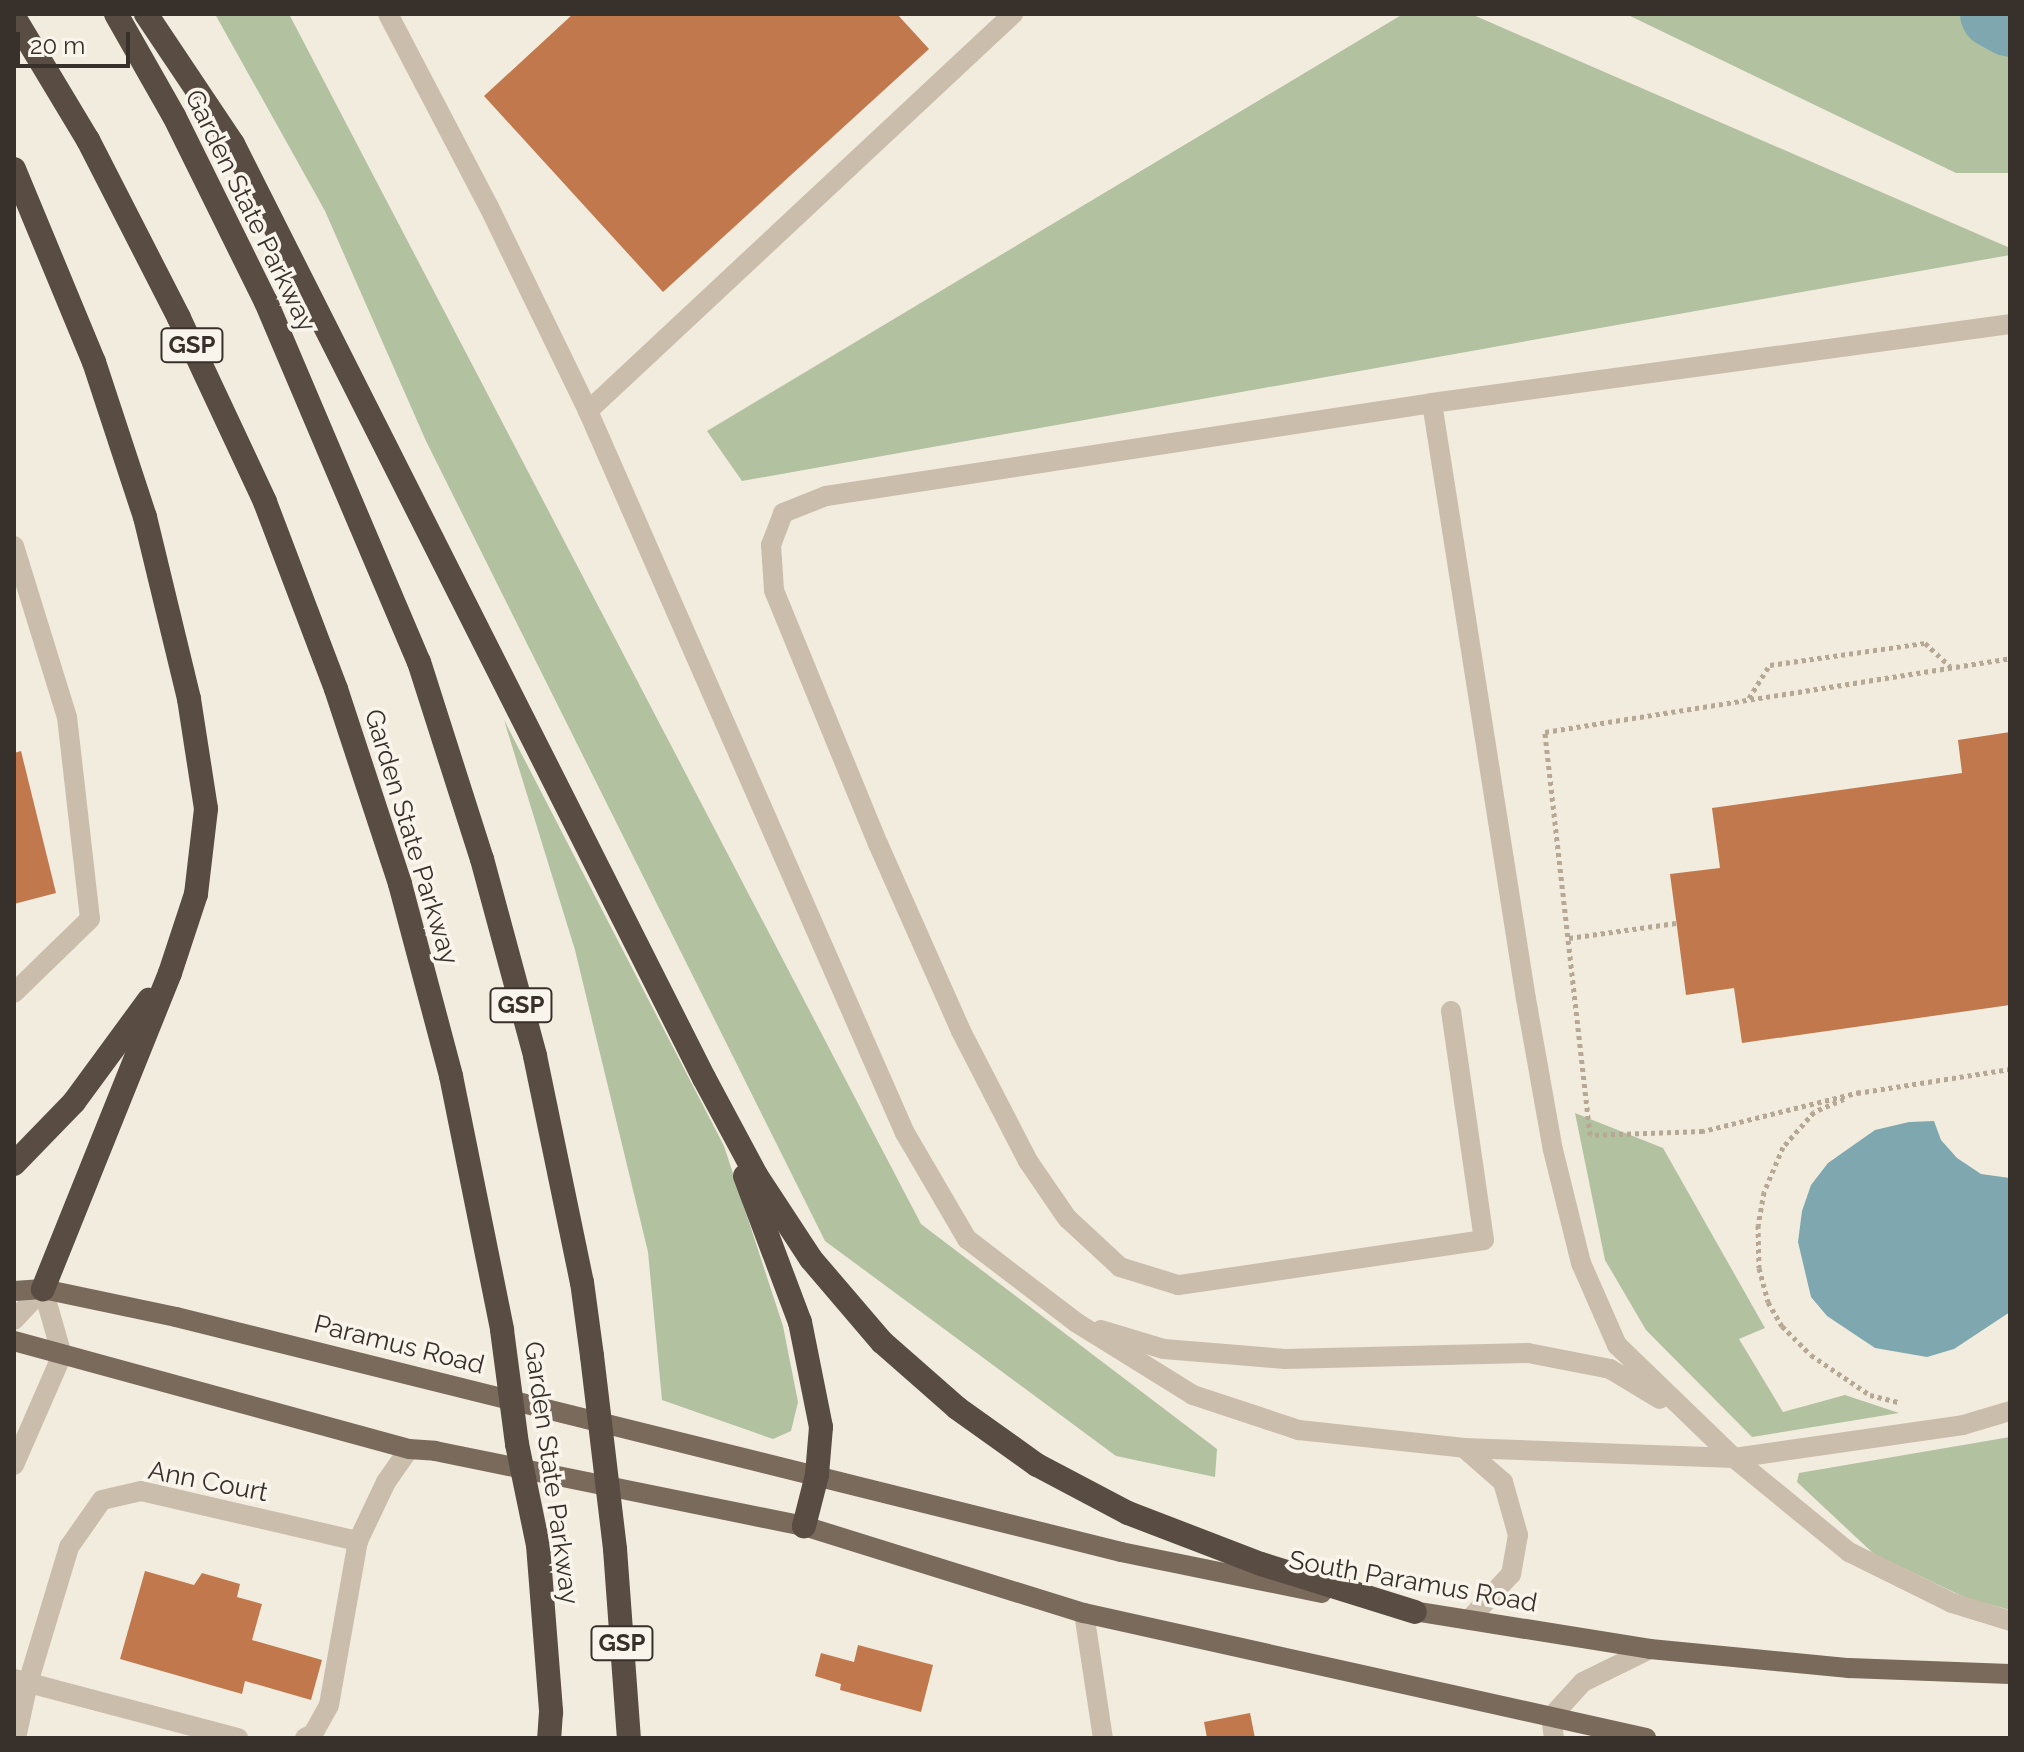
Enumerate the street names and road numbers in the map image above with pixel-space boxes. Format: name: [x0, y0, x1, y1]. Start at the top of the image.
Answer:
street label: Garden State Parkway: [178, 85, 322, 337]
road number: GSP: [160, 325, 224, 365]
street label: Garden State Parkway: [357, 706, 465, 968]
road number: GSP: [489, 985, 553, 1025]
street label: Paramus Road: [311, 1309, 487, 1381]
street label: Garden State Parkway: [517, 1340, 585, 1606]
street label: Ann Court: [146, 1455, 270, 1509]
street label: South Paramus Road: [1286, 1545, 1540, 1619]
road number: GSP: [590, 1623, 654, 1663]

